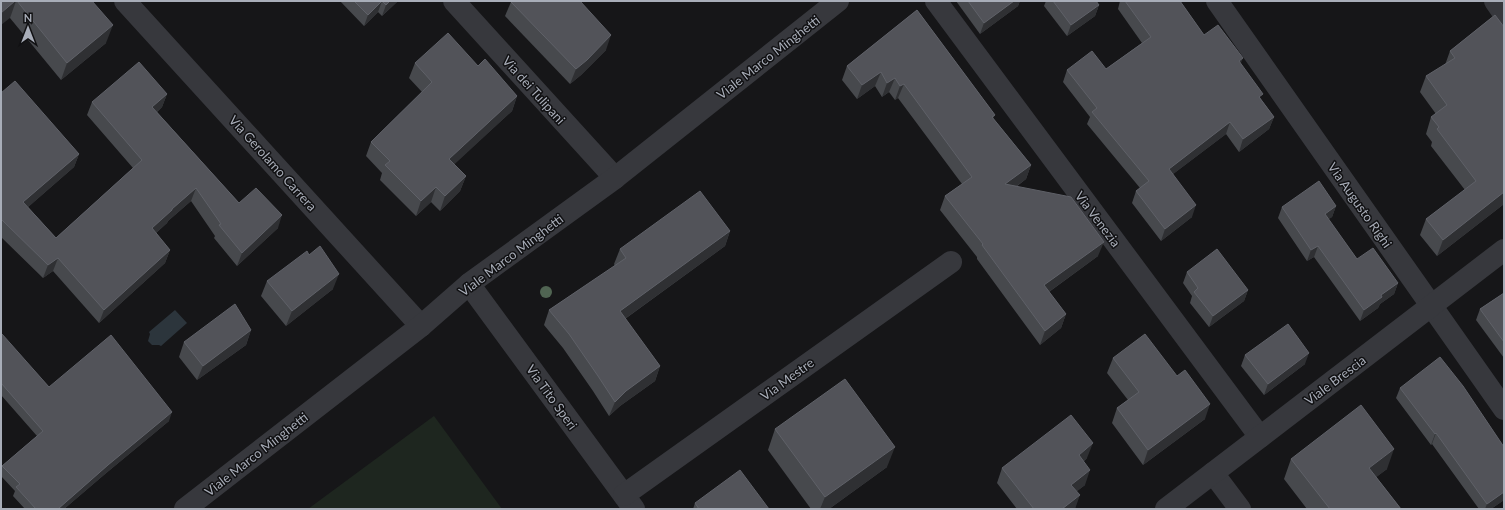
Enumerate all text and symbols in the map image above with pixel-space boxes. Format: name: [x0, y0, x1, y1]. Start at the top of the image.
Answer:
north arrow: [8, 8, 48, 48]
text: N: [24, 11, 32, 24]
street label: Viale Marco Minghetti: [713, 12, 823, 102]
street label: Via dei Tulipani: [499, 53, 569, 127]
street label: Via Gerolamo Carrera: [226, 112, 320, 214]
street label: Via Augusto Righi: [1325, 159, 1395, 251]
street label: Via Venezia: [1072, 188, 1124, 250]
street label: Viale Marco Minghetti: [456, 211, 566, 299]
street label: Viale Brescia: [1301, 352, 1369, 408]
street label: Via Mestre: [757, 354, 817, 404]
street label: Via Tito Speri: [523, 361, 581, 433]
street label: Viale Marco Minghetti: [201, 409, 311, 499]

